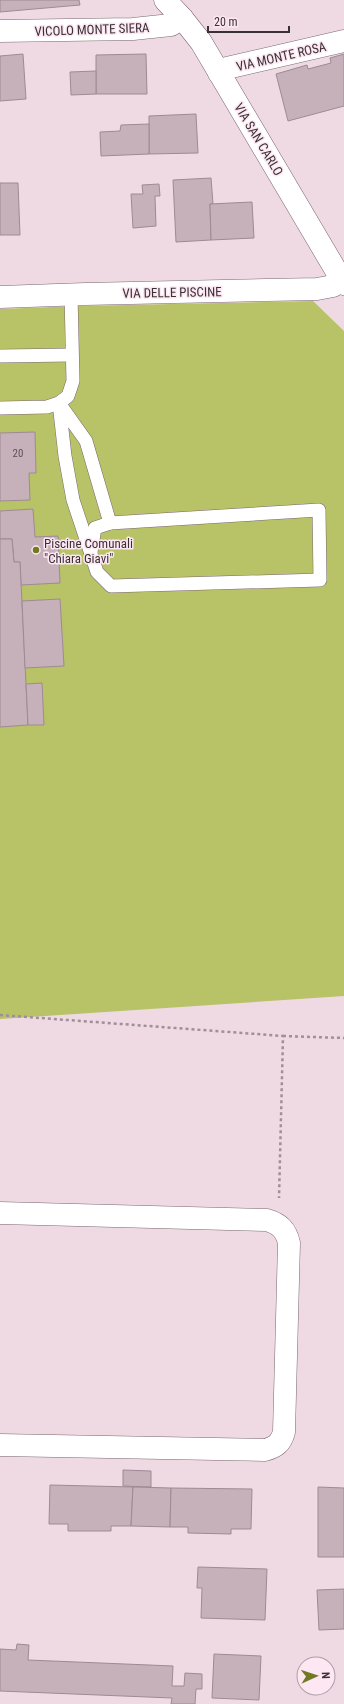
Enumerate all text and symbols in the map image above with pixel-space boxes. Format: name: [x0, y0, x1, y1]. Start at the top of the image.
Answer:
scale bar: [208, 8, 289, 34]
text: 20 m: [214, 15, 238, 29]
street label: VICOLO MONTE SIERA: [34, 20, 150, 39]
street label: VIA MONTE ROSA: [235, 39, 328, 74]
street label: VIA SAN CARLO: [231, 100, 286, 178]
street label: VIA DELLE PISCINE: [122, 284, 222, 301]
house number: 20: [13, 447, 23, 460]
place label: Piscine Comunali "Chiara Giavi": [44, 536, 133, 566]
marker: Piscine Comunali "Chiara Giavi": [31, 545, 41, 555]
north arrow: [296, 1656, 336, 1696]
text: N: [319, 1672, 332, 1679]

